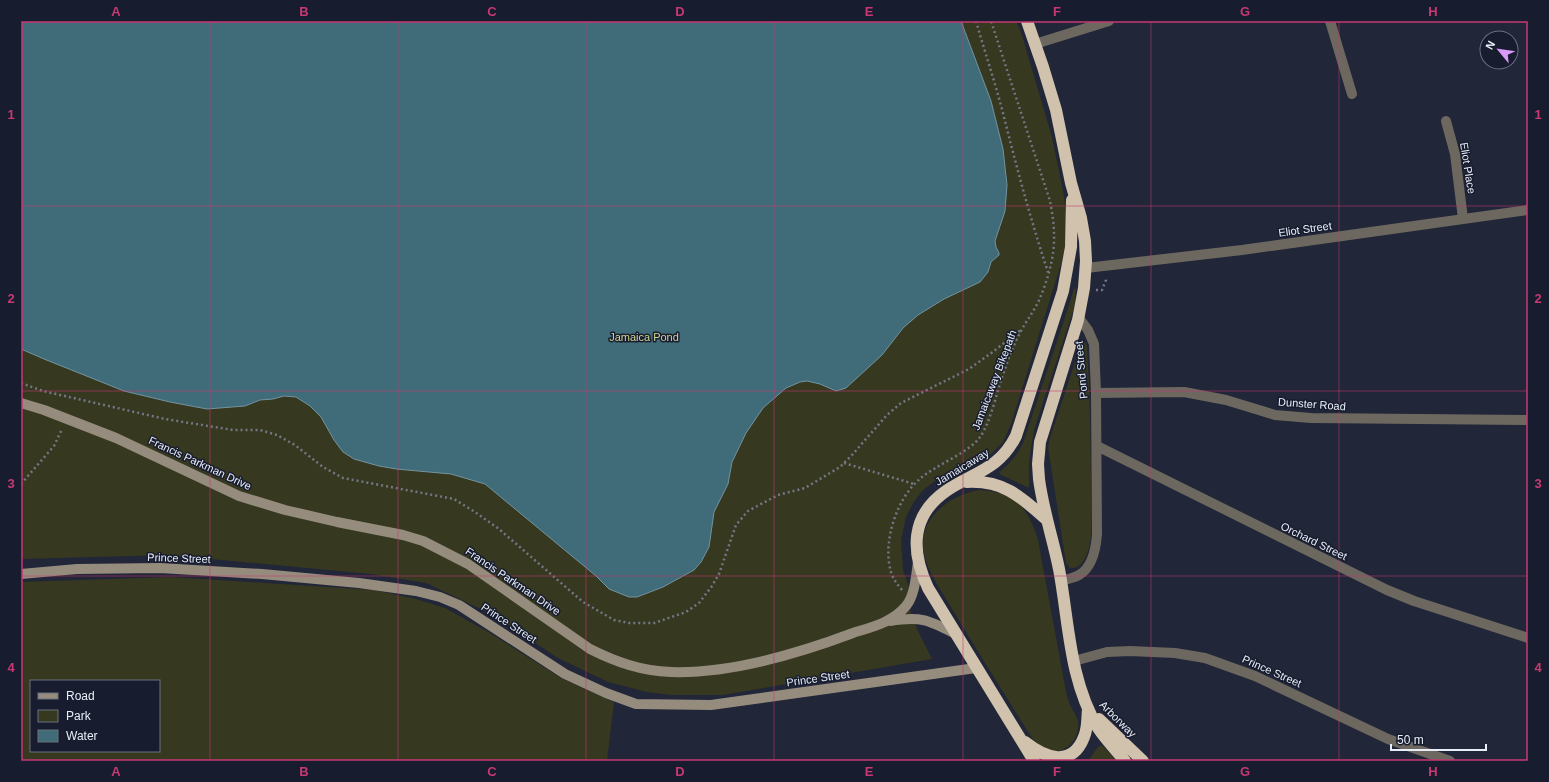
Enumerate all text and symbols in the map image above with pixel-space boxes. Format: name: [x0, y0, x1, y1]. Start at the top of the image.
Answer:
text: A: [111, 4, 121, 19]
text: B: [299, 4, 309, 19]
text: C: [487, 4, 497, 19]
text: D: [675, 4, 685, 19]
text: E: [865, 4, 874, 19]
text: F: [1053, 4, 1061, 19]
text: G: [1240, 4, 1250, 19]
text: H: [1428, 4, 1438, 19]
north arrow: [1479, 30, 1519, 70]
text: N: [1483, 39, 1497, 52]
text: 1: [7, 107, 15, 122]
text: 1: [1534, 107, 1542, 122]
street label: Eliot Place: [1458, 141, 1478, 195]
street label: Eliot Street: [1278, 219, 1332, 239]
text: 2: [7, 291, 15, 306]
text: 2: [1534, 291, 1542, 306]
street label: Jamaicaway Bikepath: [969, 328, 1019, 432]
park label: Jamaica Pond: [609, 331, 679, 343]
street label: Pond Street: [1072, 341, 1090, 399]
street label: Dunster Road: [1278, 396, 1346, 412]
street label: Francis Parkman Drive: [147, 434, 253, 492]
street label: Jamaicaway: [933, 446, 991, 488]
text: 3: [7, 476, 15, 491]
text: 3: [1534, 476, 1542, 491]
street label: Orchard Street: [1279, 520, 1349, 562]
street label: Francis Parkman Drive: [463, 545, 563, 617]
street label: Prince Street: [147, 551, 211, 565]
street label: Prince Street: [479, 601, 539, 645]
street label: Prince Street: [1241, 653, 1303, 689]
text: 4: [7, 660, 15, 675]
text: 4: [1534, 660, 1542, 675]
street label: Prince Street: [786, 668, 850, 688]
legend: [30, 680, 160, 752]
text: Road: [66, 689, 95, 703]
street label: Arborway: [1097, 698, 1139, 740]
text: Park: [66, 709, 92, 723]
scale bar: [1391, 726, 1486, 752]
text: Water: [66, 729, 98, 743]
text: 50 m: [1397, 733, 1424, 747]
text: A: [111, 764, 121, 779]
text: B: [299, 764, 309, 779]
text: C: [487, 764, 497, 779]
text: D: [675, 764, 685, 779]
text: E: [865, 764, 874, 779]
text: F: [1053, 764, 1061, 779]
text: G: [1240, 764, 1250, 779]
text: H: [1428, 764, 1438, 779]

